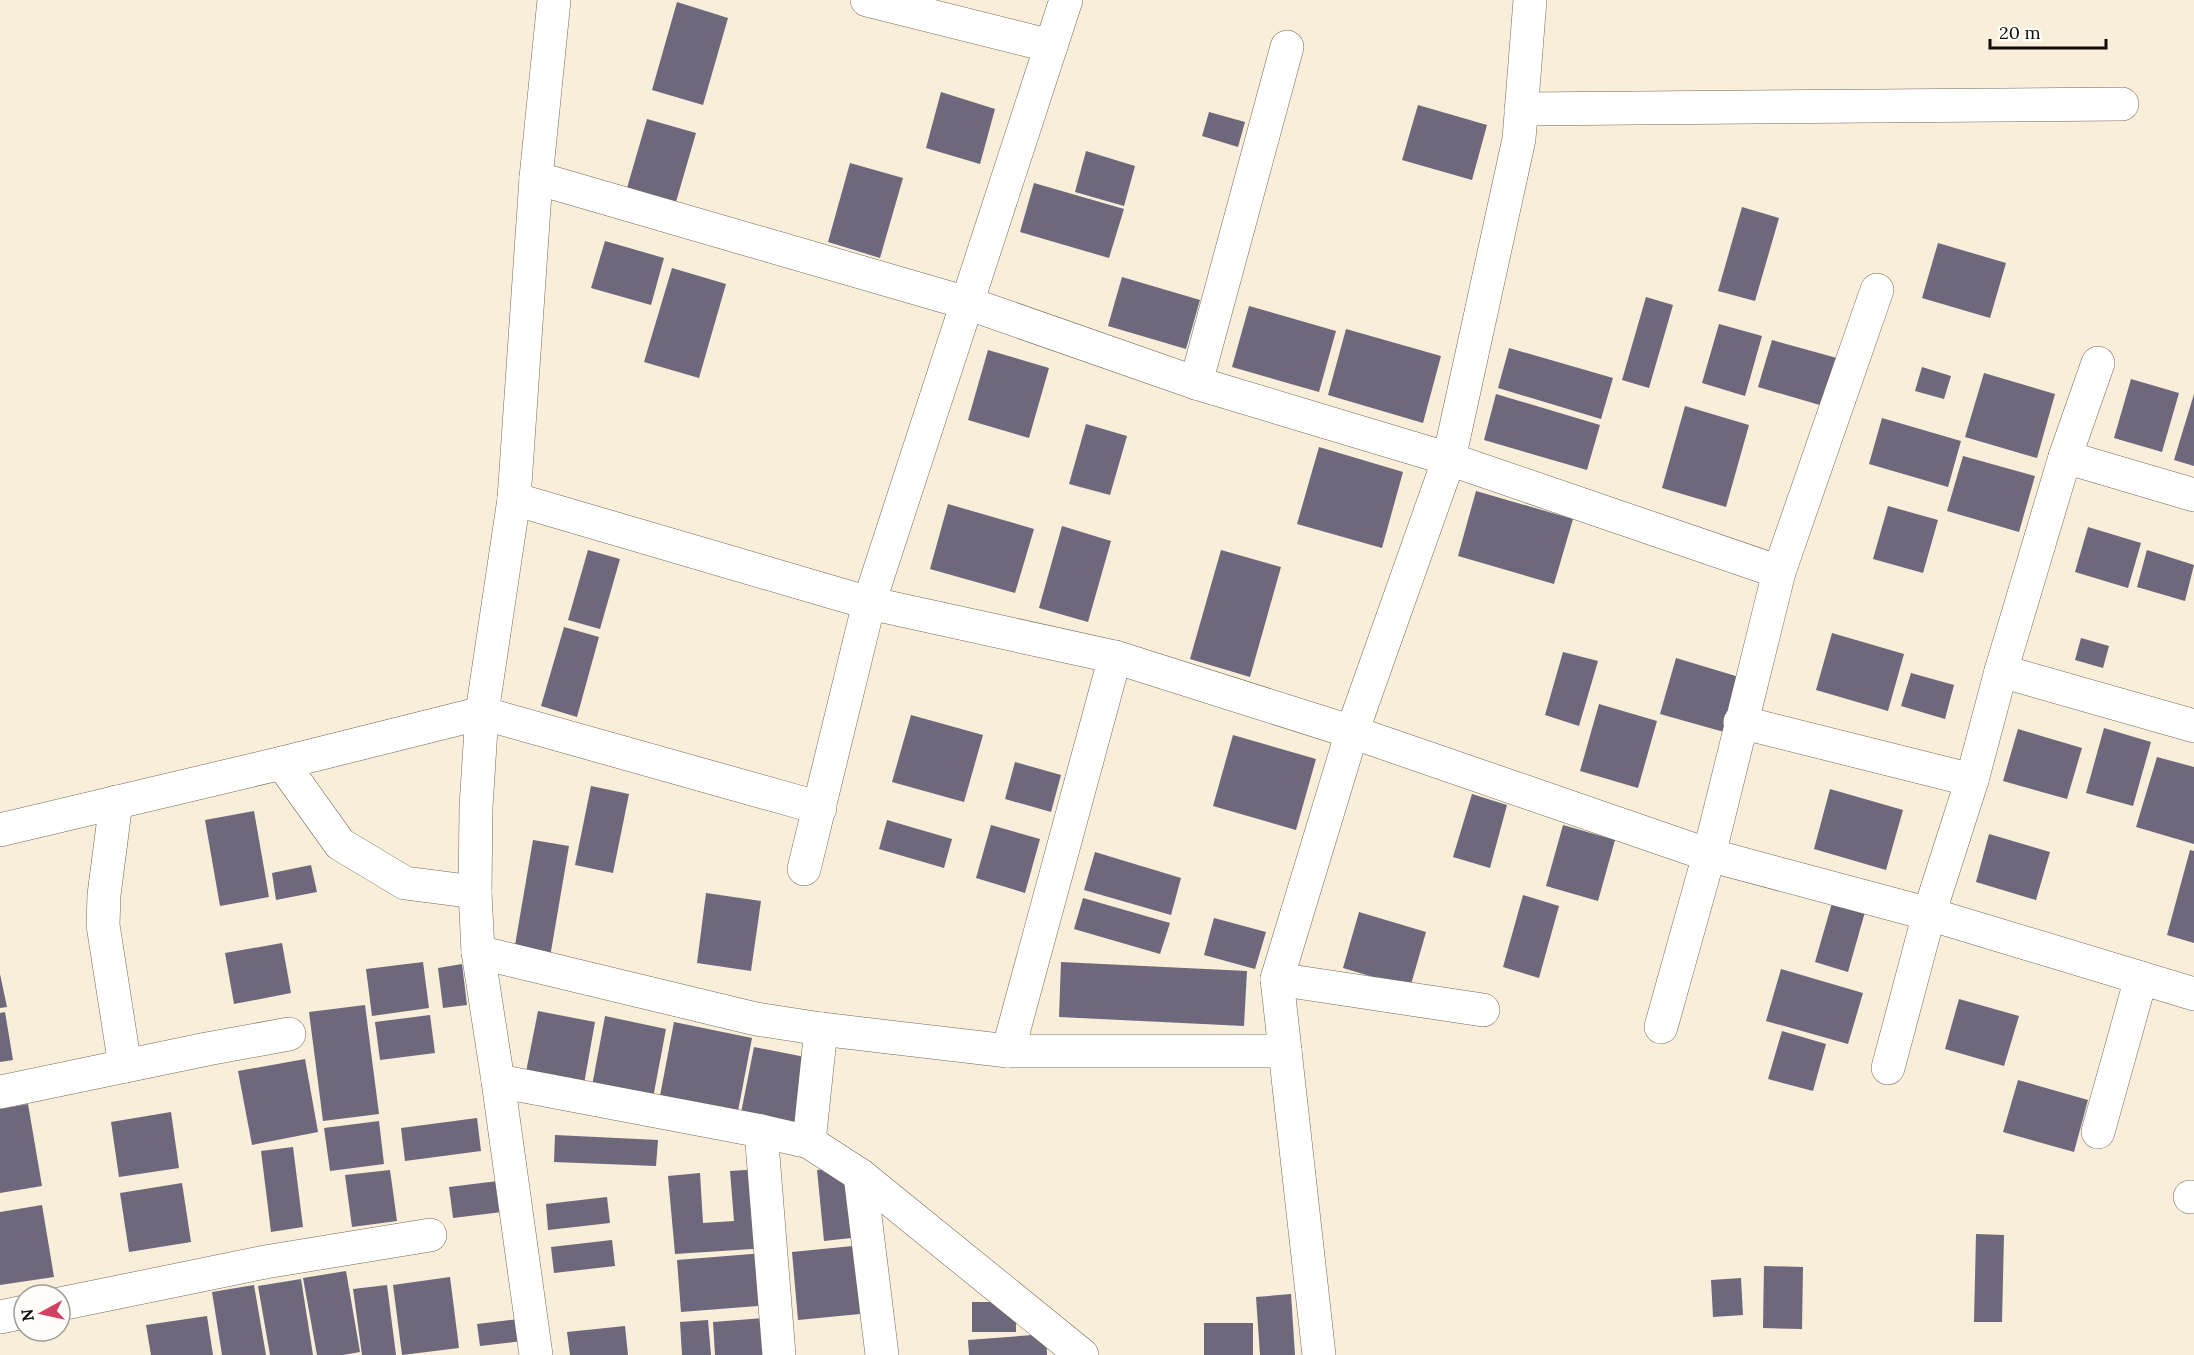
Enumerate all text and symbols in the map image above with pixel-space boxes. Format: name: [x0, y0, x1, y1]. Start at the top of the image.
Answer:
scale bar: [1990, 12, 2106, 50]
text: 20 m: [1999, 21, 2041, 44]
north arrow: [12, 1283, 72, 1343]
text: N: [16, 1308, 38, 1323]

